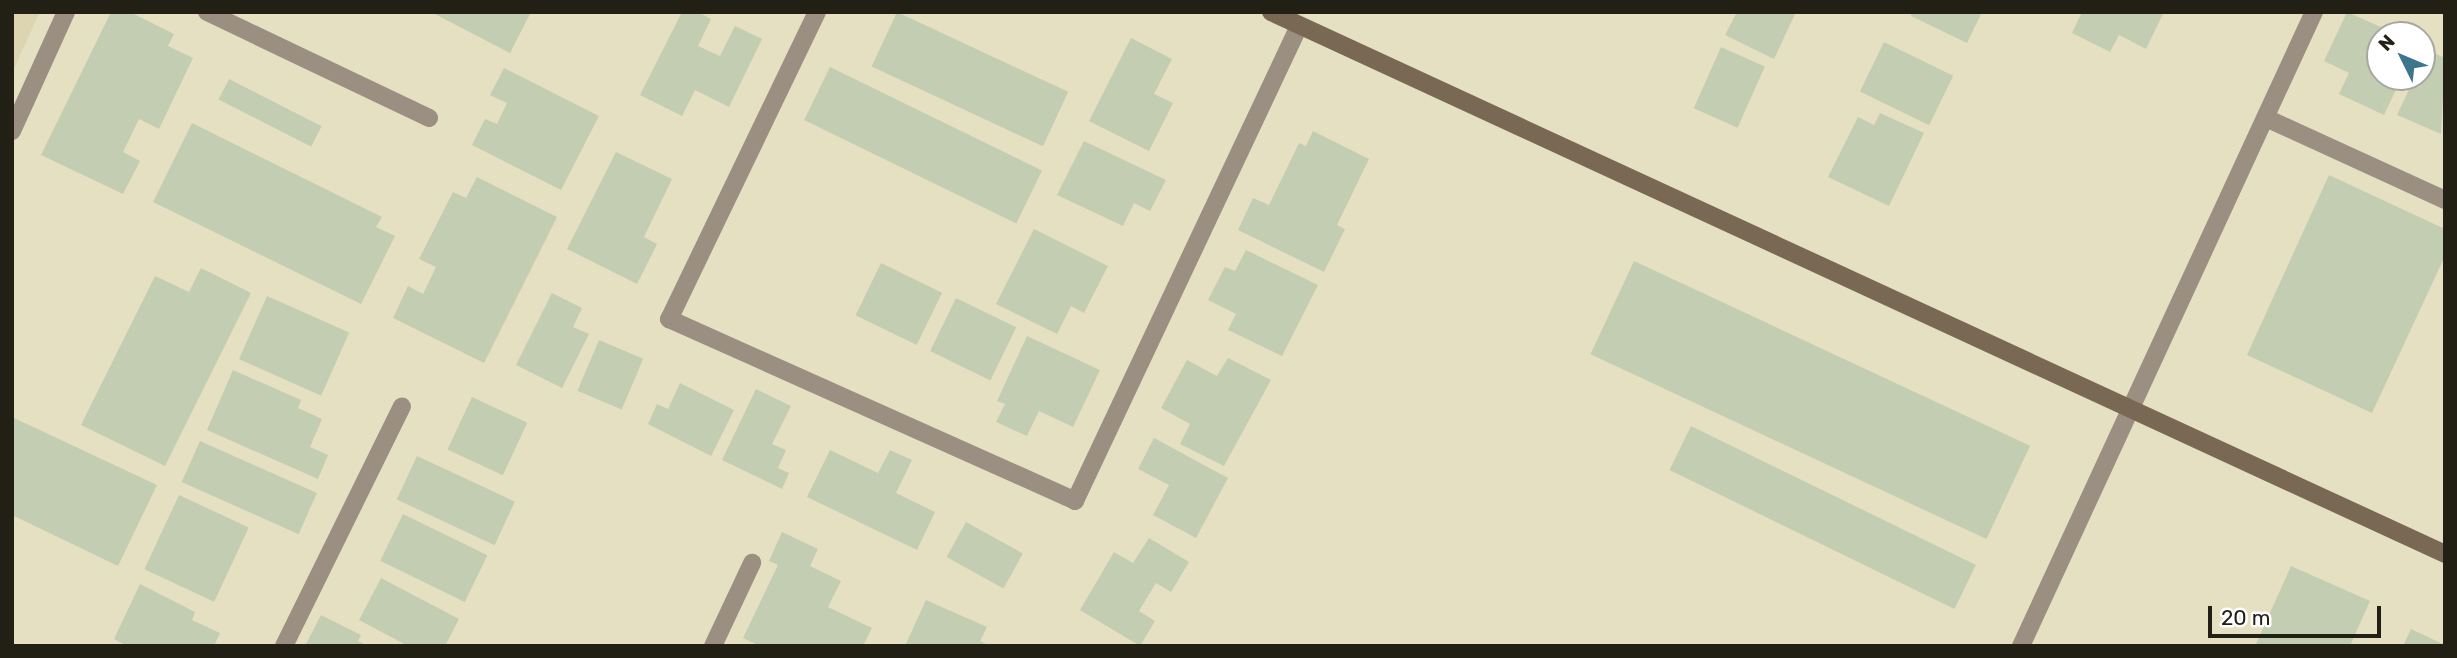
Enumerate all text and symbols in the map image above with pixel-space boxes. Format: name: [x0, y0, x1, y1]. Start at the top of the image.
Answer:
north arrow: [2366, 21, 2436, 91]
text: N: [2374, 30, 2400, 56]
scale bar: [2212, 592, 2385, 636]
text: 20 m: [2221, 605, 2270, 630]

